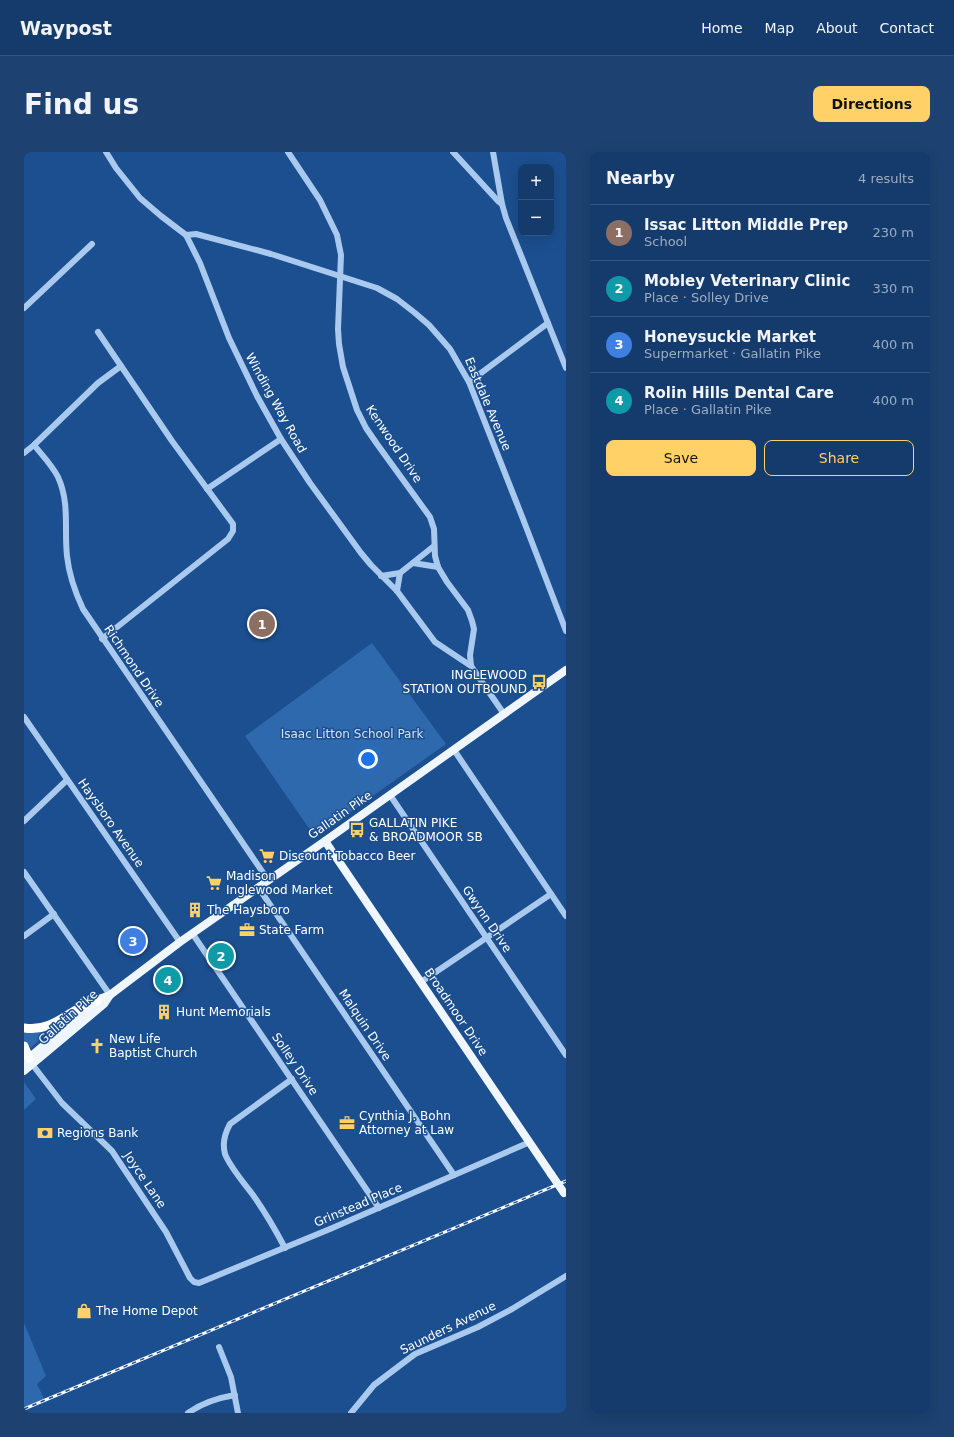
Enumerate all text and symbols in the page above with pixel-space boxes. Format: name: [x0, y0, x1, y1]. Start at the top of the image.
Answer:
text: Waypost: [20, 17, 112, 39]
text: Home: [701, 20, 743, 36]
text: Map: [765, 20, 794, 36]
text: About: [816, 20, 858, 36]
text: Contact: [880, 20, 934, 36]
button: Directions: [813, 86, 930, 122]
text: Find us: [24, 88, 139, 121]
map controls: [518, 164, 554, 236]
button: +: [518, 164, 554, 200]
text: Nearby: [606, 168, 675, 188]
text: 4 results: [858, 171, 914, 186]
button: −: [518, 200, 554, 236]
text: Issac Litton Middle Prep: [644, 216, 848, 234]
text: 1: [614, 225, 624, 240]
text: 230 m: [872, 225, 914, 240]
text: School: [644, 234, 687, 249]
text: Mobley Veterinary Clinic: [644, 272, 850, 290]
text: 2: [614, 281, 624, 296]
text: 330 m: [872, 281, 914, 296]
text: Place · Solley Drive: [644, 290, 769, 305]
text: Honeysuckle Market: [644, 328, 816, 346]
text: 3: [614, 337, 624, 352]
text: 400 m: [872, 337, 914, 352]
text: Supermarket · Gallatin Pike: [644, 346, 821, 361]
street label: Winding Way Road: [243, 351, 309, 455]
street label: Eastdale Avenue: [462, 355, 514, 453]
text: Rolin Hills Dental Care: [644, 384, 834, 402]
text: 4: [614, 393, 624, 408]
text: 400 m: [872, 393, 914, 408]
text: Place · Gallatin Pike: [644, 402, 772, 417]
street label: Kenwood Drive: [363, 403, 425, 485]
button: Save: [606, 440, 756, 476]
button: Share: [764, 440, 914, 476]
pin: 1: [249, 609, 275, 639]
street label: Richmond Drive: [101, 622, 167, 710]
place label: INGLEWOOD STATION OUTBOUND: [403, 668, 527, 696]
bus stop icon: INGLEWOOD STATION OUTBOUND: [530, 673, 548, 691]
park label: Isaac Litton School Park: [281, 727, 423, 741]
your location: [358, 749, 378, 769]
street label: Haysboro Avenue: [75, 776, 147, 870]
street label: Gallatin Pike: [306, 788, 374, 842]
place label: GALLATIN PIKE & BROADMOOR SB: [369, 816, 483, 844]
bus stop icon: GALLATIN PIKE & BROADMOOR SB: [348, 821, 366, 839]
supermarket icon: Discount Tobacco Beer: [258, 847, 276, 865]
place label: Discount Tobacco Beer: [279, 849, 415, 863]
place label: Madison Inglewood Market: [226, 869, 333, 897]
supermarket icon: Madison Inglewood Market: [205, 874, 223, 892]
street label: Gwynn Drive: [460, 883, 514, 955]
building icon: The Haysboro: [186, 901, 204, 919]
place label: The Haysboro: [206, 903, 290, 917]
office icon: State Farm: [238, 921, 256, 939]
place label: State Farm: [259, 923, 324, 937]
pin: 3: [120, 926, 146, 956]
pin: 2: [208, 941, 234, 971]
pin: 4: [155, 965, 181, 995]
street label: Broadmoor Drive: [422, 966, 490, 1058]
street label: Gallatin Pike: [36, 987, 100, 1047]
street label: Malquin Drive: [336, 987, 394, 1063]
building icon: Hunt Memorials: [155, 1003, 173, 1021]
place label: Hunt Memorials: [176, 1005, 271, 1019]
street label: Solley Drive: [269, 1030, 321, 1098]
place label: New Life Baptist Church: [109, 1032, 197, 1060]
church icon: New Life Baptist Church: [88, 1037, 106, 1055]
place label: Cynthia J. Bohn Attorney at Law: [359, 1109, 454, 1137]
office icon: Cynthia J. Bohn Attorney at Law: [338, 1114, 356, 1132]
bank icon: Regions Bank: [36, 1124, 54, 1142]
place label: Regions Bank: [57, 1126, 138, 1140]
street label: Joyce Lane: [121, 1148, 169, 1211]
street label: Grinstead Place: [312, 1180, 404, 1230]
street label: Saunders Avenue: [398, 1299, 498, 1357]
shop icon: The Home Depot: [75, 1302, 93, 1320]
place label: The Home Depot: [95, 1304, 198, 1318]

